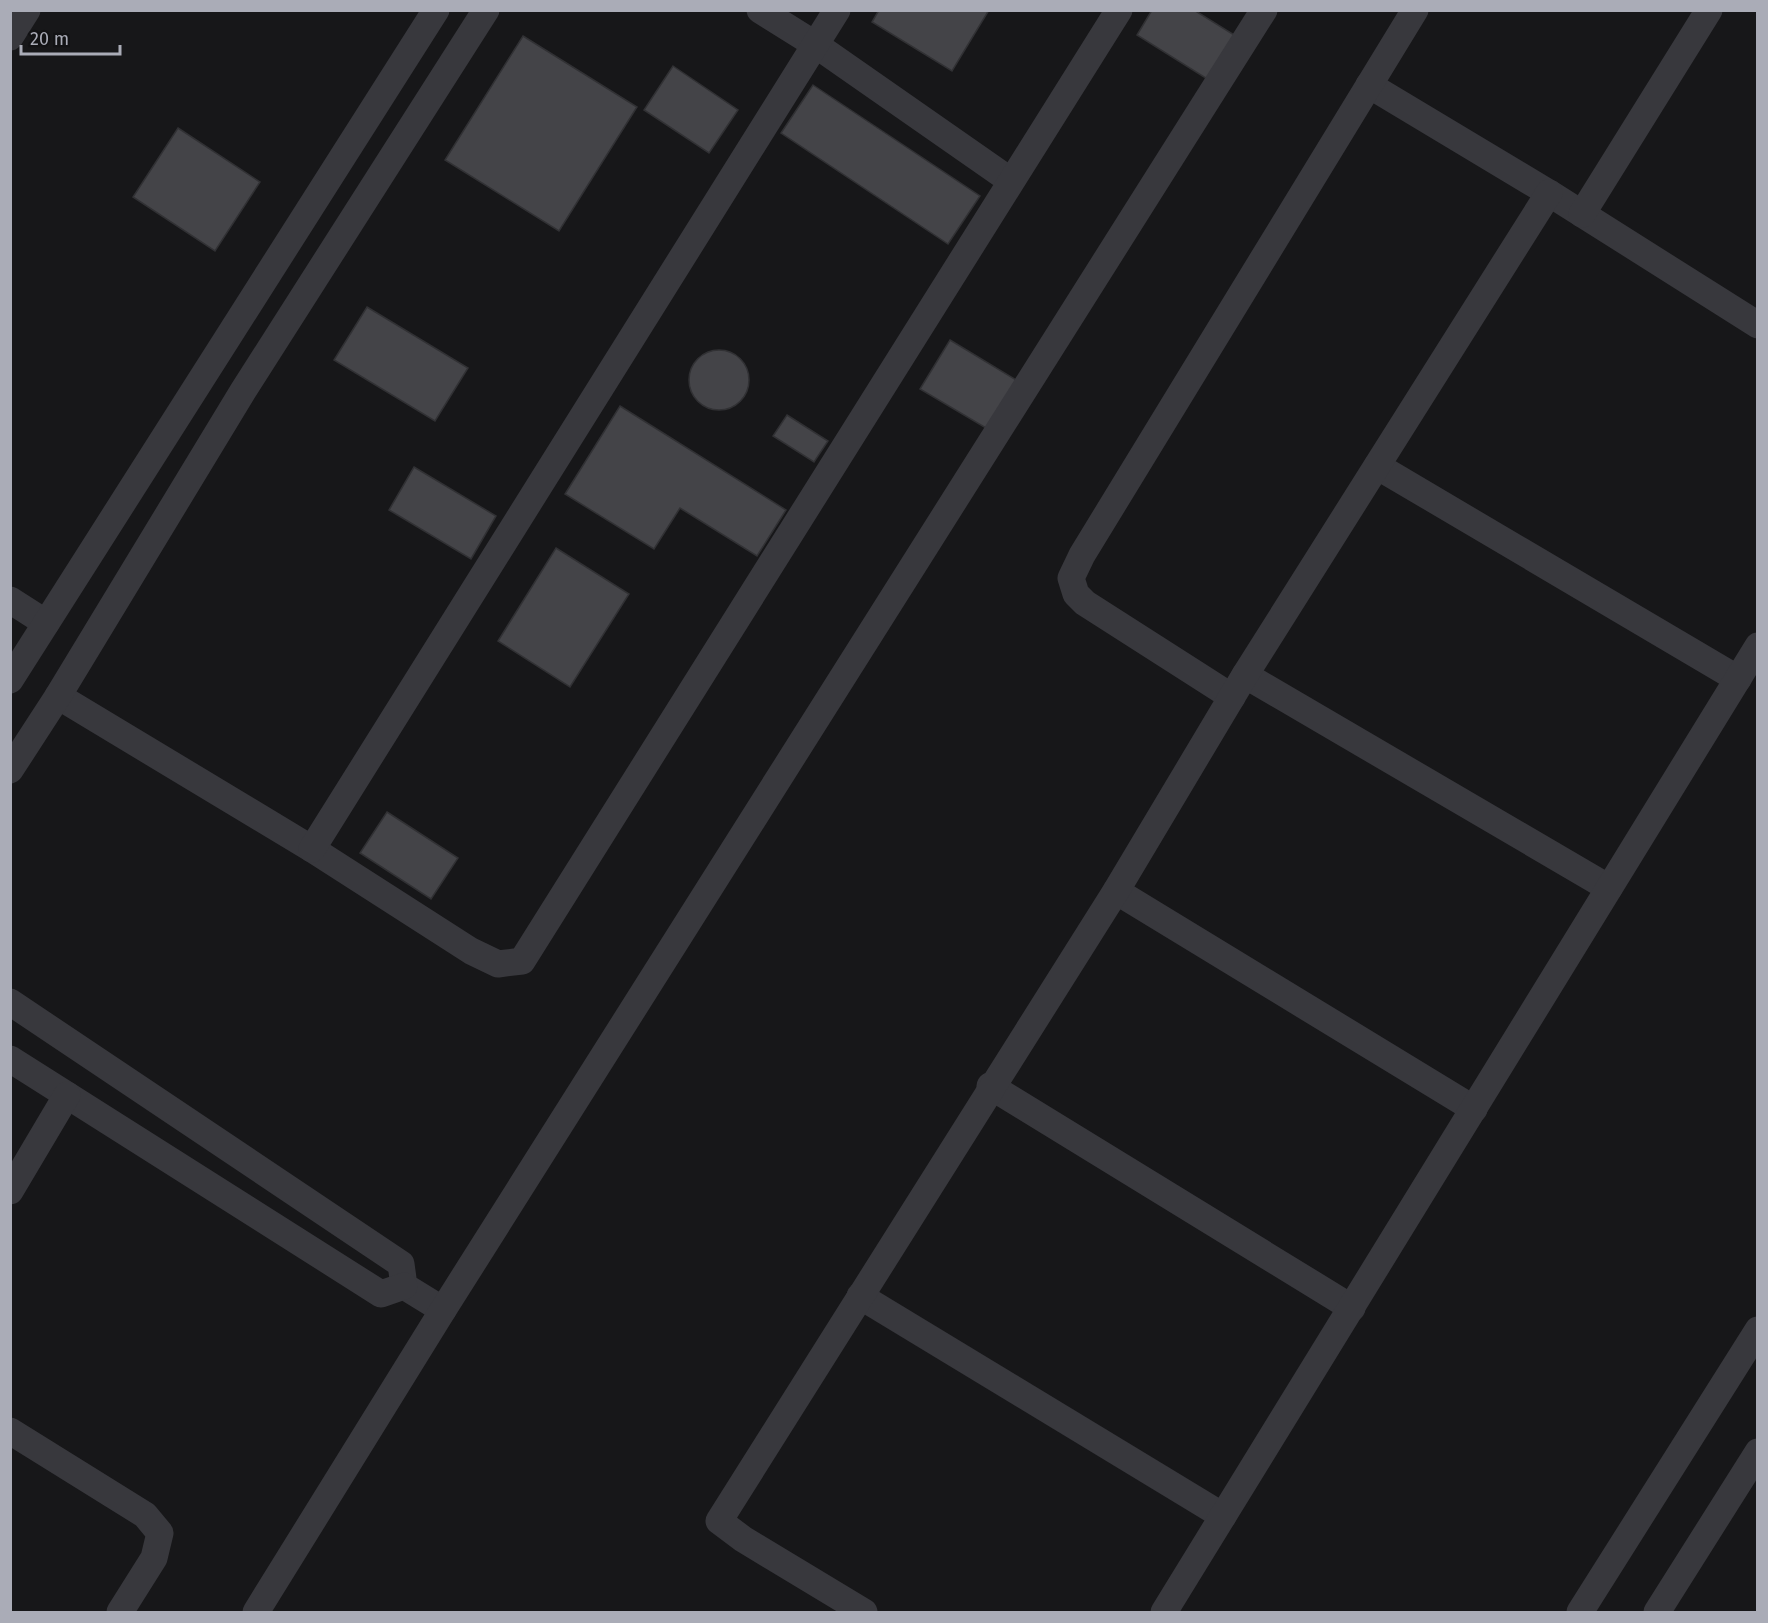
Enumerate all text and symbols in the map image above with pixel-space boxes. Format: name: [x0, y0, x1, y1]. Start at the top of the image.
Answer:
scale bar: [21, 18, 120, 56]
text: 20 m: [30, 28, 69, 50]

